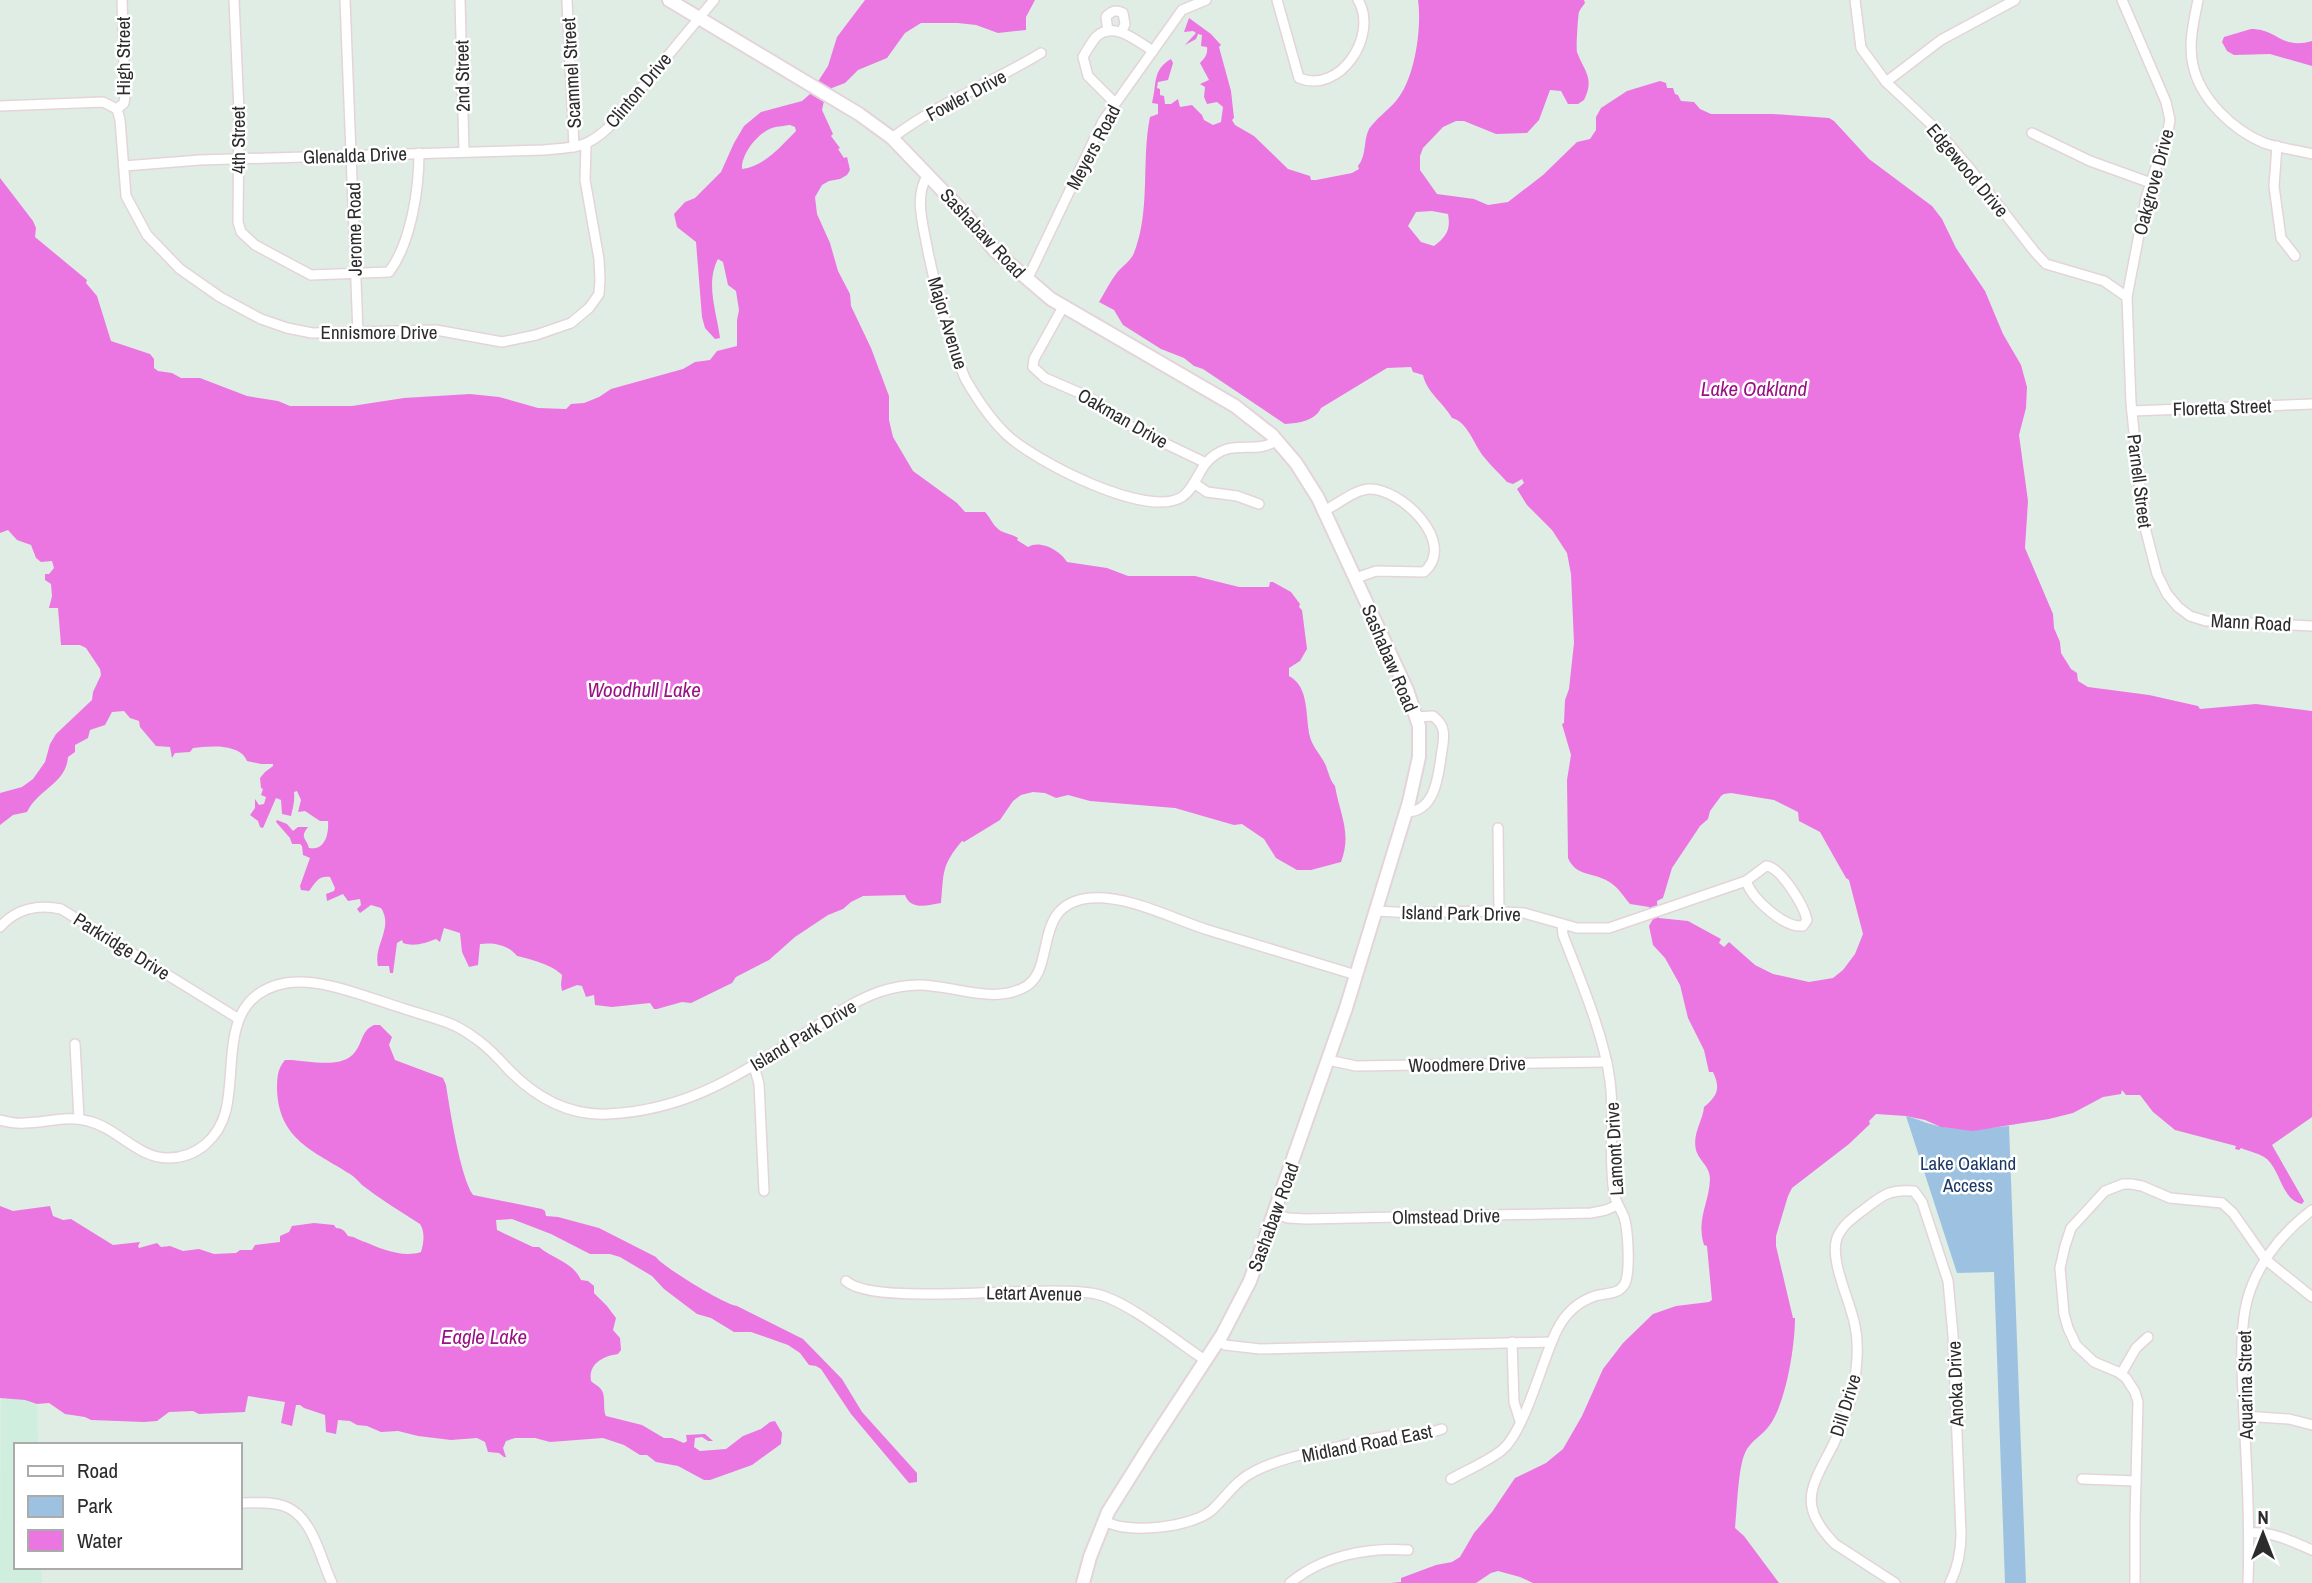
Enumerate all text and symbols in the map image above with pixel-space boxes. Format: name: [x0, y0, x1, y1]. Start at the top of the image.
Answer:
street label: High Street: [110, 16, 136, 95]
street label: Scammel Street: [555, 16, 587, 129]
street label: 2nd Street: [448, 39, 476, 112]
street label: Clinton Drive: [599, 47, 677, 133]
street label: Fowler Drive: [921, 63, 1011, 127]
street label: Meyers Road: [1060, 100, 1126, 194]
street label: 4th Street: [225, 106, 251, 174]
street label: Edgewood Drive: [1921, 118, 2015, 222]
street label: Oakgrove Drive: [2126, 126, 2180, 238]
street label: Glenalda Drive: [303, 140, 407, 170]
street label: Jerome Road: [340, 182, 368, 276]
street label: Sashabaw Road: [935, 182, 1031, 284]
street label: Major Avenue: [922, 274, 974, 372]
street label: Ennismore Drive: [321, 319, 437, 345]
water label: Lake Oakland: [1701, 374, 1808, 403]
street label: Oakman Drive: [1073, 382, 1173, 454]
street label: Floretta Street: [2172, 392, 2272, 422]
street label: Parnell Street: [2121, 433, 2159, 530]
street label: Sashabaw Road: [1356, 600, 1424, 716]
street label: Mann Road: [2210, 607, 2292, 637]
water label: Woodhull Lake: [587, 675, 701, 704]
street label: Island Park Drive: [1401, 899, 1521, 927]
street label: Parkridge Drive: [69, 906, 175, 986]
street label: Island Park Drive: [745, 993, 861, 1077]
street label: Woodmere Drive: [1408, 1050, 1526, 1078]
street label: Lamont Drive: [1599, 1102, 1629, 1196]
park label: Lake Oakland Access: [1920, 1150, 2016, 1198]
street label: Sashabaw Road: [1241, 1159, 1305, 1275]
street label: Olmstead Drive: [1392, 1202, 1500, 1230]
street label: Letart Avenue: [986, 1279, 1082, 1307]
water label: Eagle Lake: [441, 1322, 527, 1351]
street label: Aquarina Street: [2231, 1330, 2259, 1441]
street label: Anoka Drive: [1941, 1341, 1970, 1428]
street label: Dill Drive: [1823, 1371, 1867, 1439]
street label: Midland Road East: [1299, 1417, 1435, 1468]
legend: [14, 1443, 242, 1569]
text: Road: [77, 1456, 118, 1485]
text: Park: [77, 1491, 113, 1520]
north arrow: [2228, 1499, 2298, 1569]
text: N: [2257, 1504, 2269, 1530]
text: Water: [77, 1526, 123, 1555]

